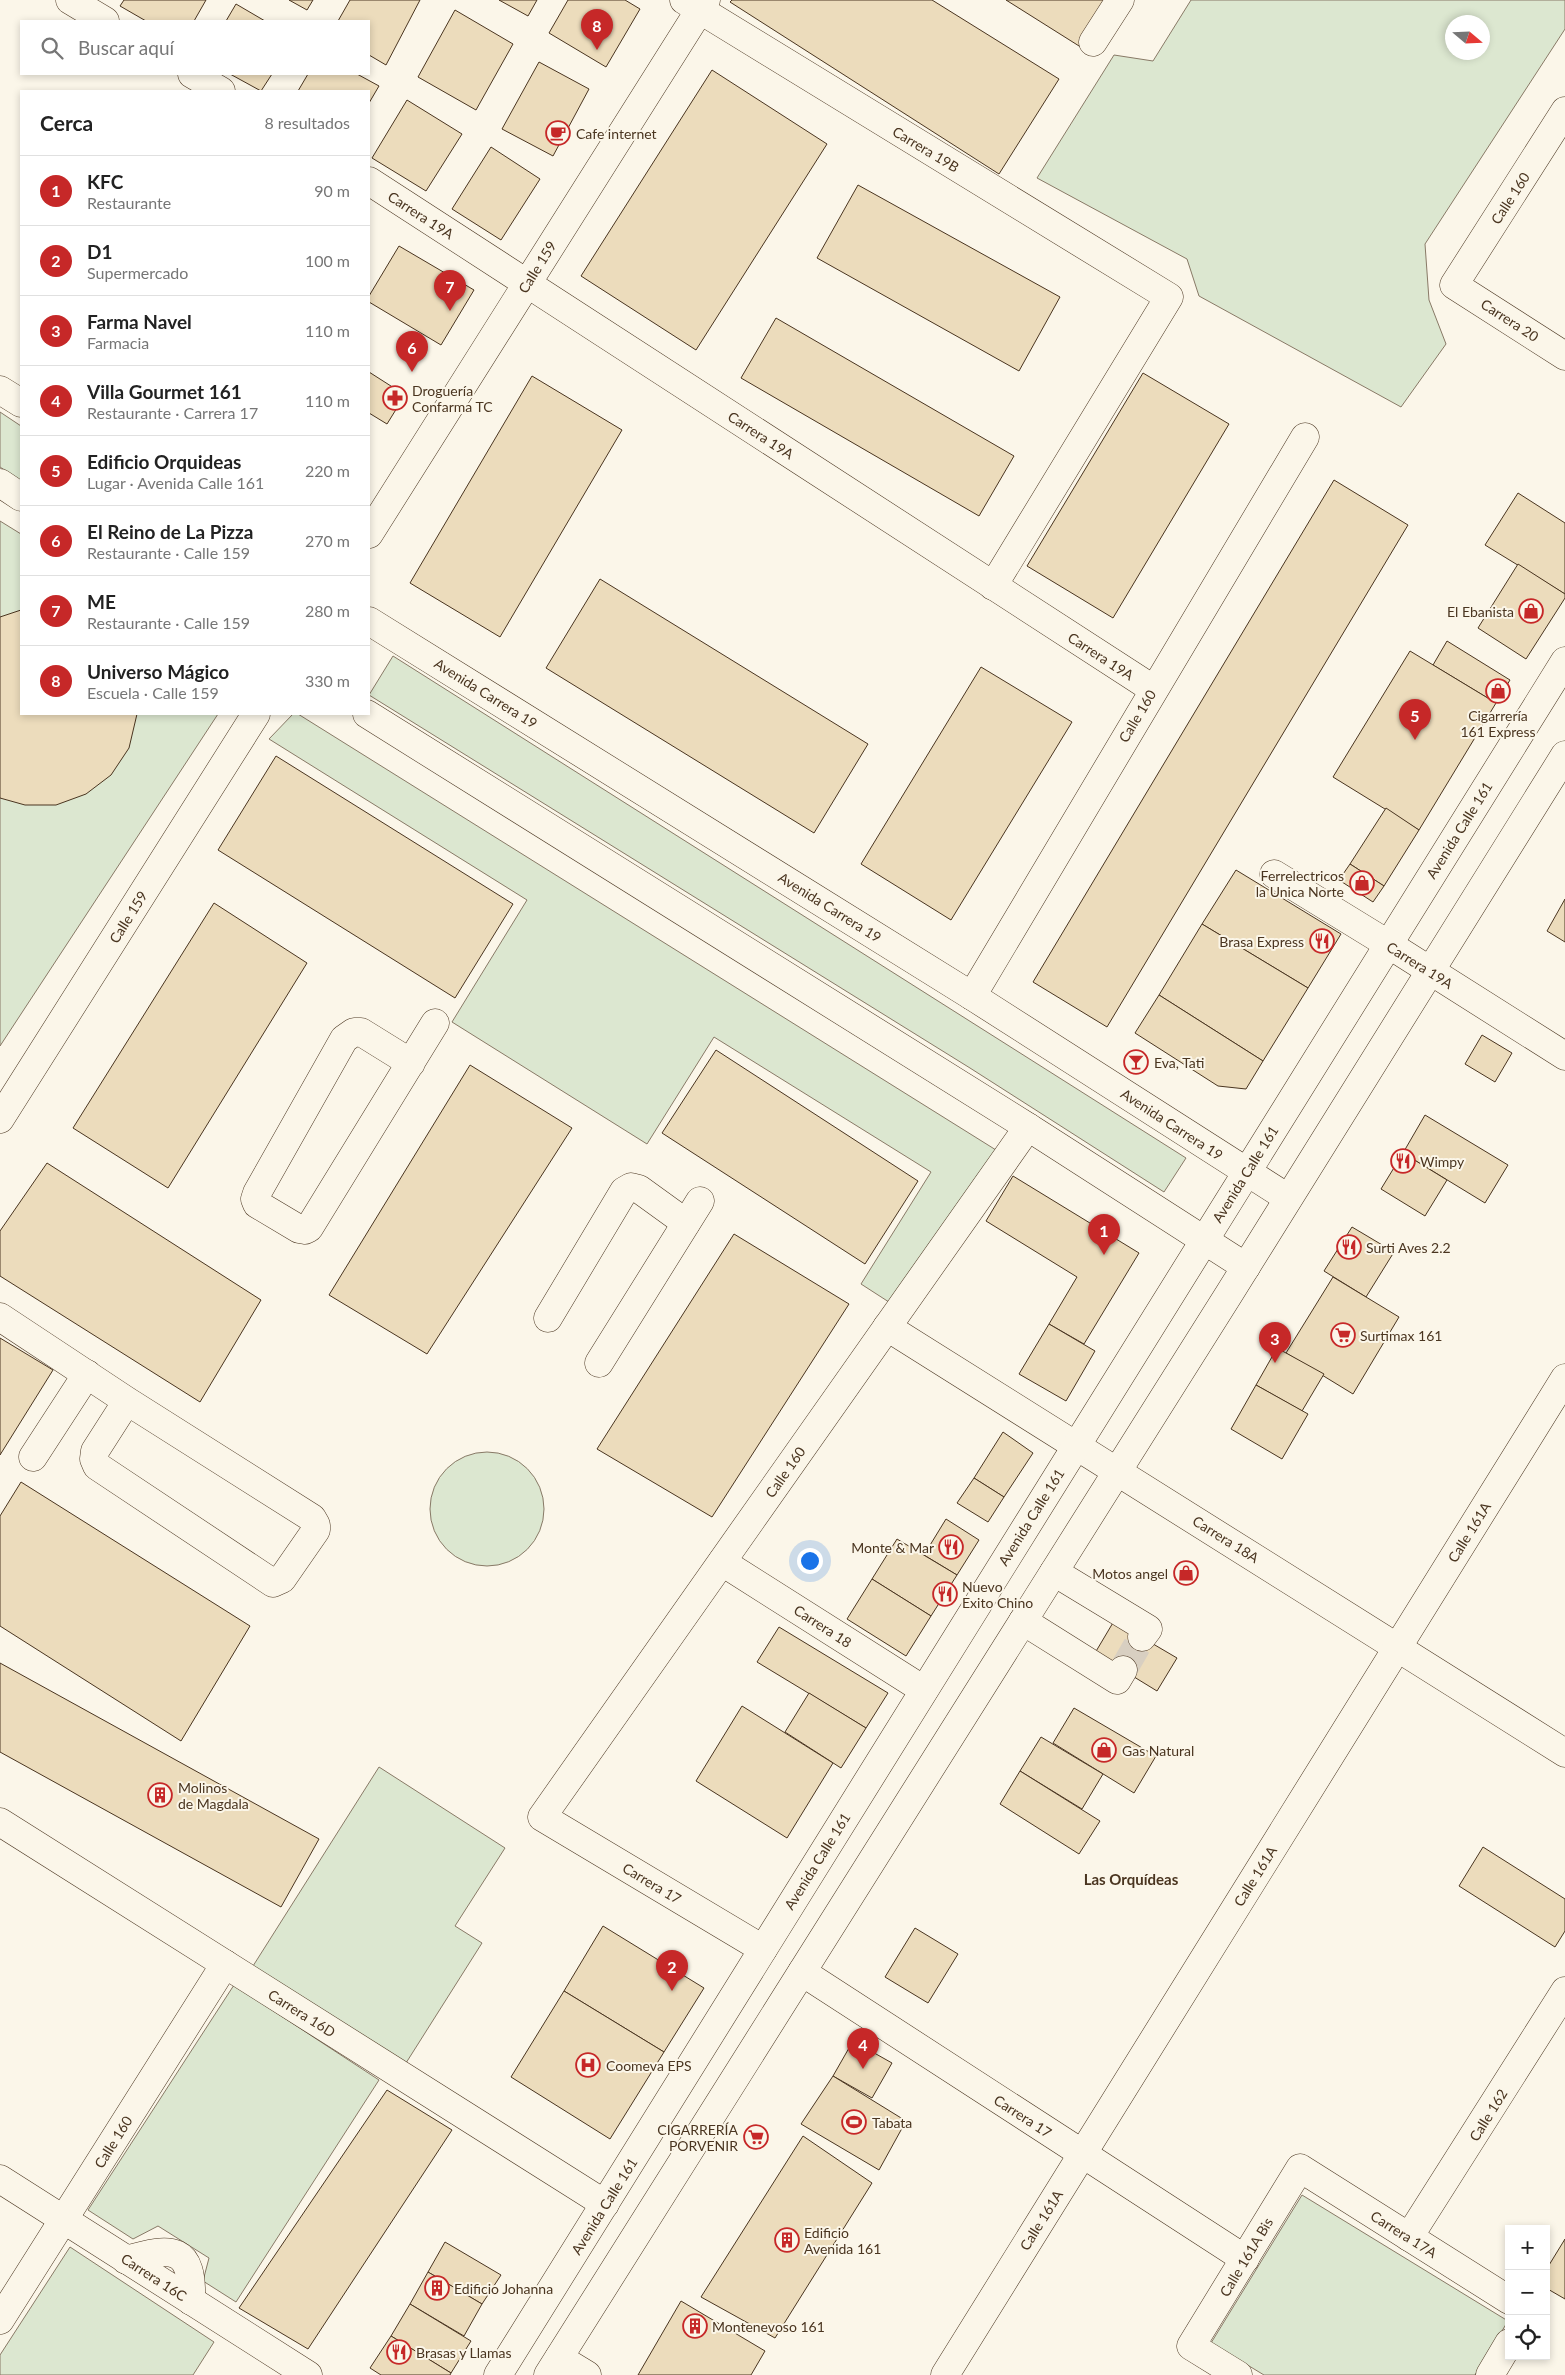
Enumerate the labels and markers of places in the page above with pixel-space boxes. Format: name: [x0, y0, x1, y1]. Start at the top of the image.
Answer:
pin: 8: [581, 9, 613, 50]
cafe icon: Cafe internet: [545, 120, 571, 146]
place label: Cafe internet: [576, 125, 657, 142]
pin: 7: [434, 270, 466, 311]
pin: 6: [396, 331, 428, 372]
place label: Droguería Confarma TC: [412, 382, 493, 415]
pharmacy icon: Droguería Confarma TC: [382, 385, 408, 411]
shop icon: El Ebanista: [1518, 598, 1544, 624]
place label: El Ebanista: [1447, 603, 1514, 620]
shop icon: Cigarrería 161 Express: [1485, 678, 1511, 704]
pin: 5: [1399, 699, 1431, 740]
place label: Cigarrería 161 Express: [1460, 707, 1536, 740]
place label: Ferrelectricos la Unica Norte: [1256, 867, 1344, 900]
shop icon: Ferrelectricos la Unica Norte: [1349, 870, 1375, 896]
restaurant icon: Brasa Express: [1309, 928, 1335, 954]
place label: Brasa Express: [1219, 933, 1304, 950]
bar icon: Eva, Tati: [1123, 1049, 1149, 1075]
place label: Eva, Tati: [1154, 1054, 1204, 1071]
restaurant icon: Wimpy: [1390, 1148, 1416, 1174]
place label: Wimpy: [1420, 1153, 1465, 1170]
pin: 1: [1088, 1214, 1120, 1255]
restaurant icon: Surti Aves 2.2: [1336, 1234, 1362, 1260]
place label: Surti Aves 2.2: [1366, 1239, 1451, 1256]
pin: 3: [1259, 1322, 1291, 1363]
supermarket icon: Surtimax 161: [1330, 1322, 1356, 1348]
place label: Surtimax 161: [1360, 1327, 1442, 1344]
restaurant icon: Monte & Mar: [938, 1534, 964, 1560]
place label: Monte & Mar: [851, 1539, 934, 1556]
shop icon: Motos angel: [1173, 1560, 1199, 1586]
place label: Motos angel: [1092, 1565, 1168, 1582]
place label: Nuevo Exito Chino: [962, 1578, 1033, 1611]
restaurant icon: Nuevo Exito Chino: [932, 1581, 958, 1607]
shop icon: Gas Natural: [1091, 1737, 1117, 1763]
place label: Gas Natural: [1122, 1742, 1194, 1759]
place label: Molinos de Magdala: [178, 1779, 249, 1812]
building icon: Molinos de Magdala: [147, 1782, 173, 1808]
pin: 2: [656, 1950, 688, 1991]
pin: 4: [847, 2028, 879, 2069]
hospital icon: Coomeva EPS: [575, 2052, 601, 2078]
place label: Coomeva EPS: [606, 2057, 692, 2074]
sports icon: Tabata: [841, 2109, 867, 2135]
place label: Tabata: [872, 2114, 912, 2131]
place label: CIGARRERÍA PORVENIR: [657, 2121, 739, 2154]
supermarket icon: CIGARRERÍA PORVENIR: [743, 2124, 769, 2150]
place label: Edificio Avenida 161: [804, 2224, 881, 2257]
building icon: Edificio Avenida 161: [774, 2227, 800, 2253]
building icon: Edificio Johanna: [424, 2275, 450, 2301]
place label: Edificio Johanna: [454, 2280, 553, 2297]
building icon: Montenevoso 161: [682, 2313, 708, 2339]
place label: Montenevoso 161: [712, 2318, 825, 2335]
restaurant icon: Brasas y Llamas: [386, 2339, 412, 2365]
place label: Brasas y Llamas: [416, 2344, 512, 2361]

